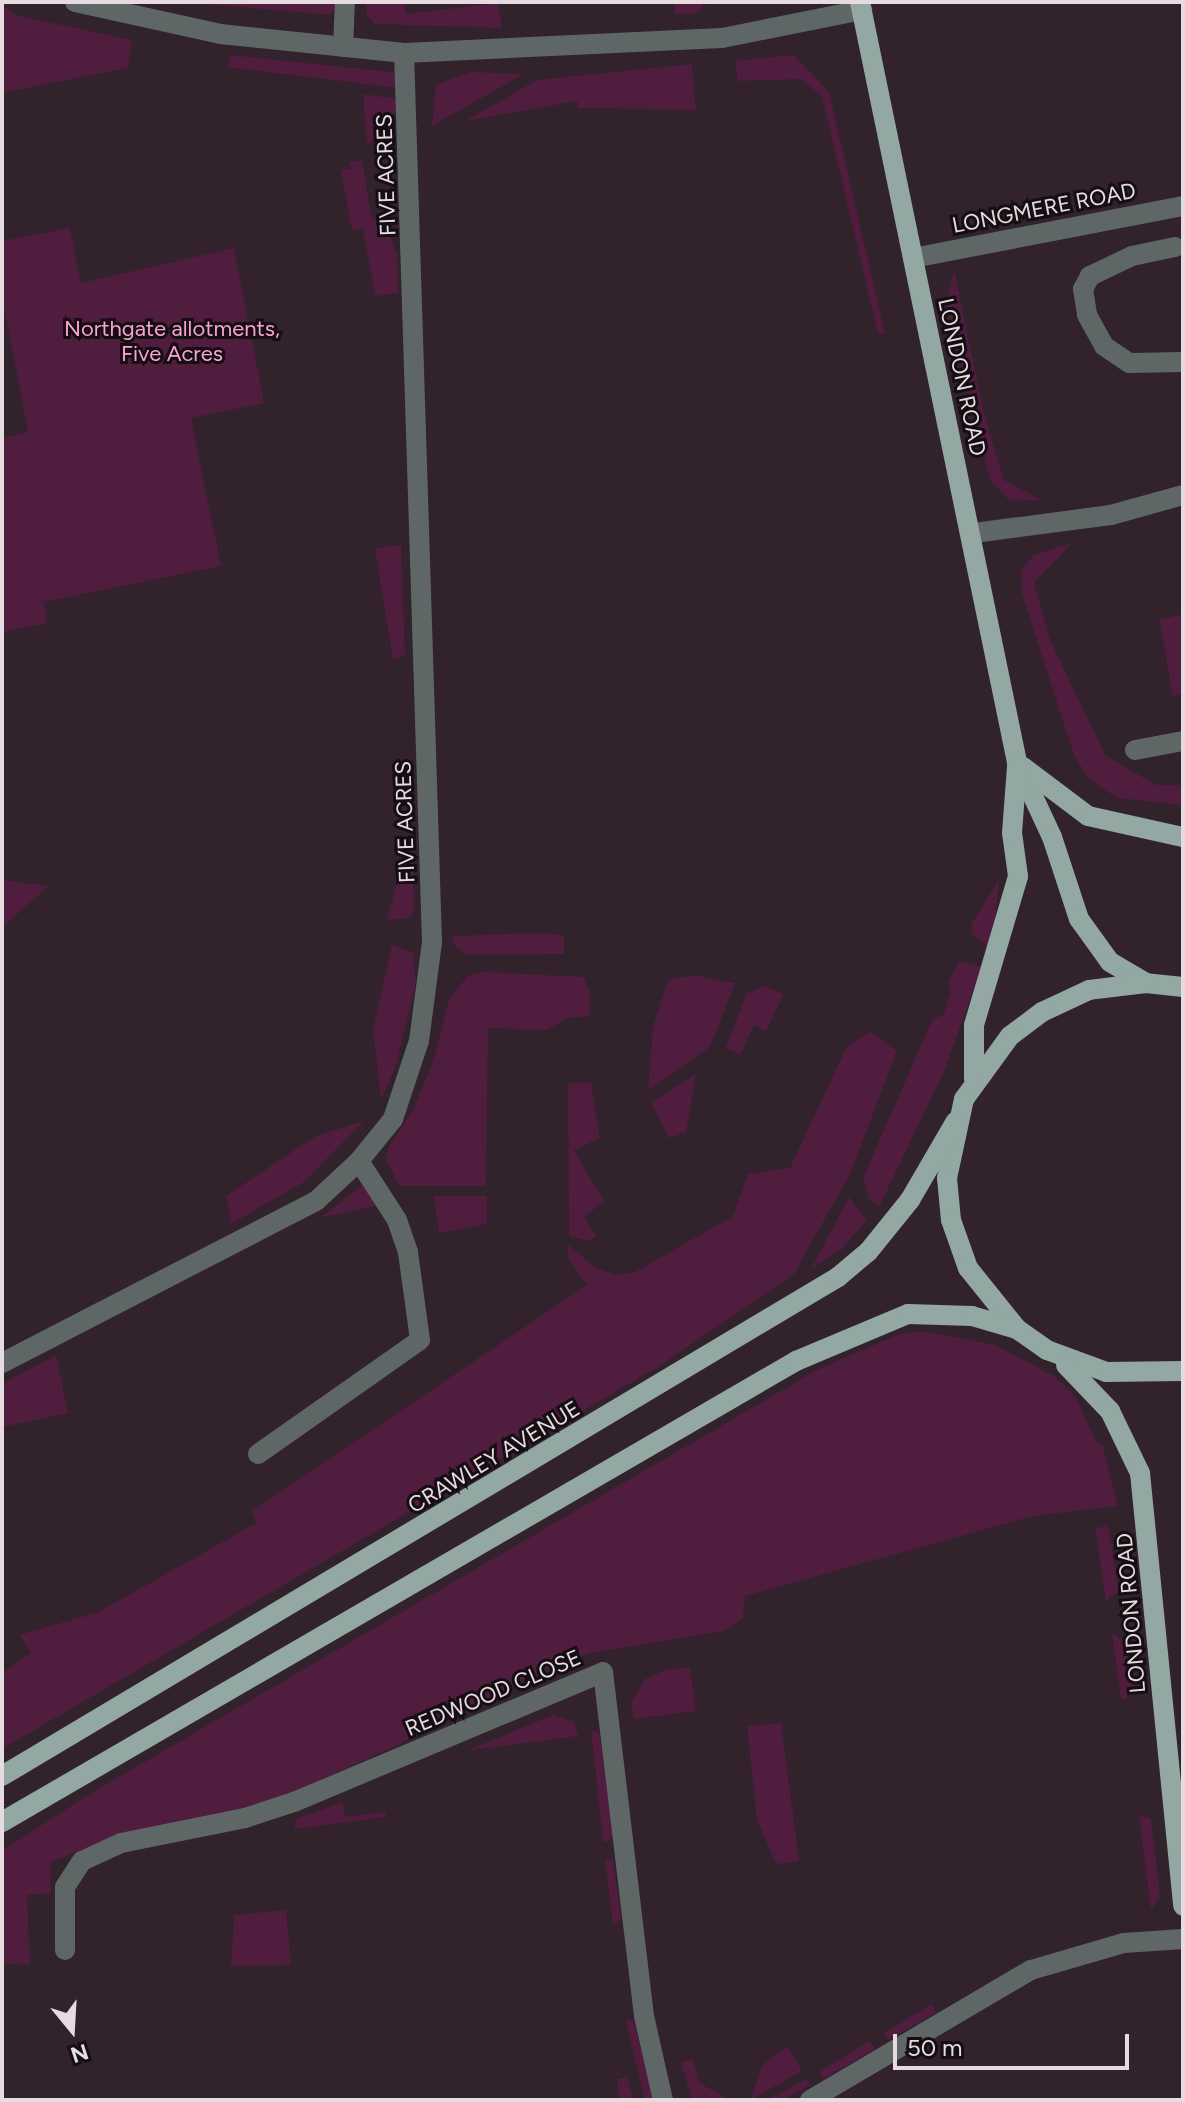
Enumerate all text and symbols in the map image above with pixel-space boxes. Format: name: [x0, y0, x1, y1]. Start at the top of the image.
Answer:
street label: FIVE ACRES: [371, 113, 401, 237]
street label: LONGMERE ROAD: [950, 177, 1138, 239]
street label: LONDON ROAD: [932, 296, 992, 458]
park label: Northgate allotments, Five Acres: [64, 315, 280, 366]
street label: FIVE ACRES: [390, 760, 420, 884]
street label: CRAWLEY AVENUE: [403, 1395, 585, 1519]
street label: LONDON ROAD: [1111, 1532, 1151, 1694]
street label: REDWOOD CLOSE: [401, 1644, 585, 1742]
north arrow: [32, 1990, 112, 2070]
scale bar: [897, 2018, 1133, 2068]
text: 50 m: [907, 2033, 963, 2062]
text: N: [67, 2038, 92, 2069]

